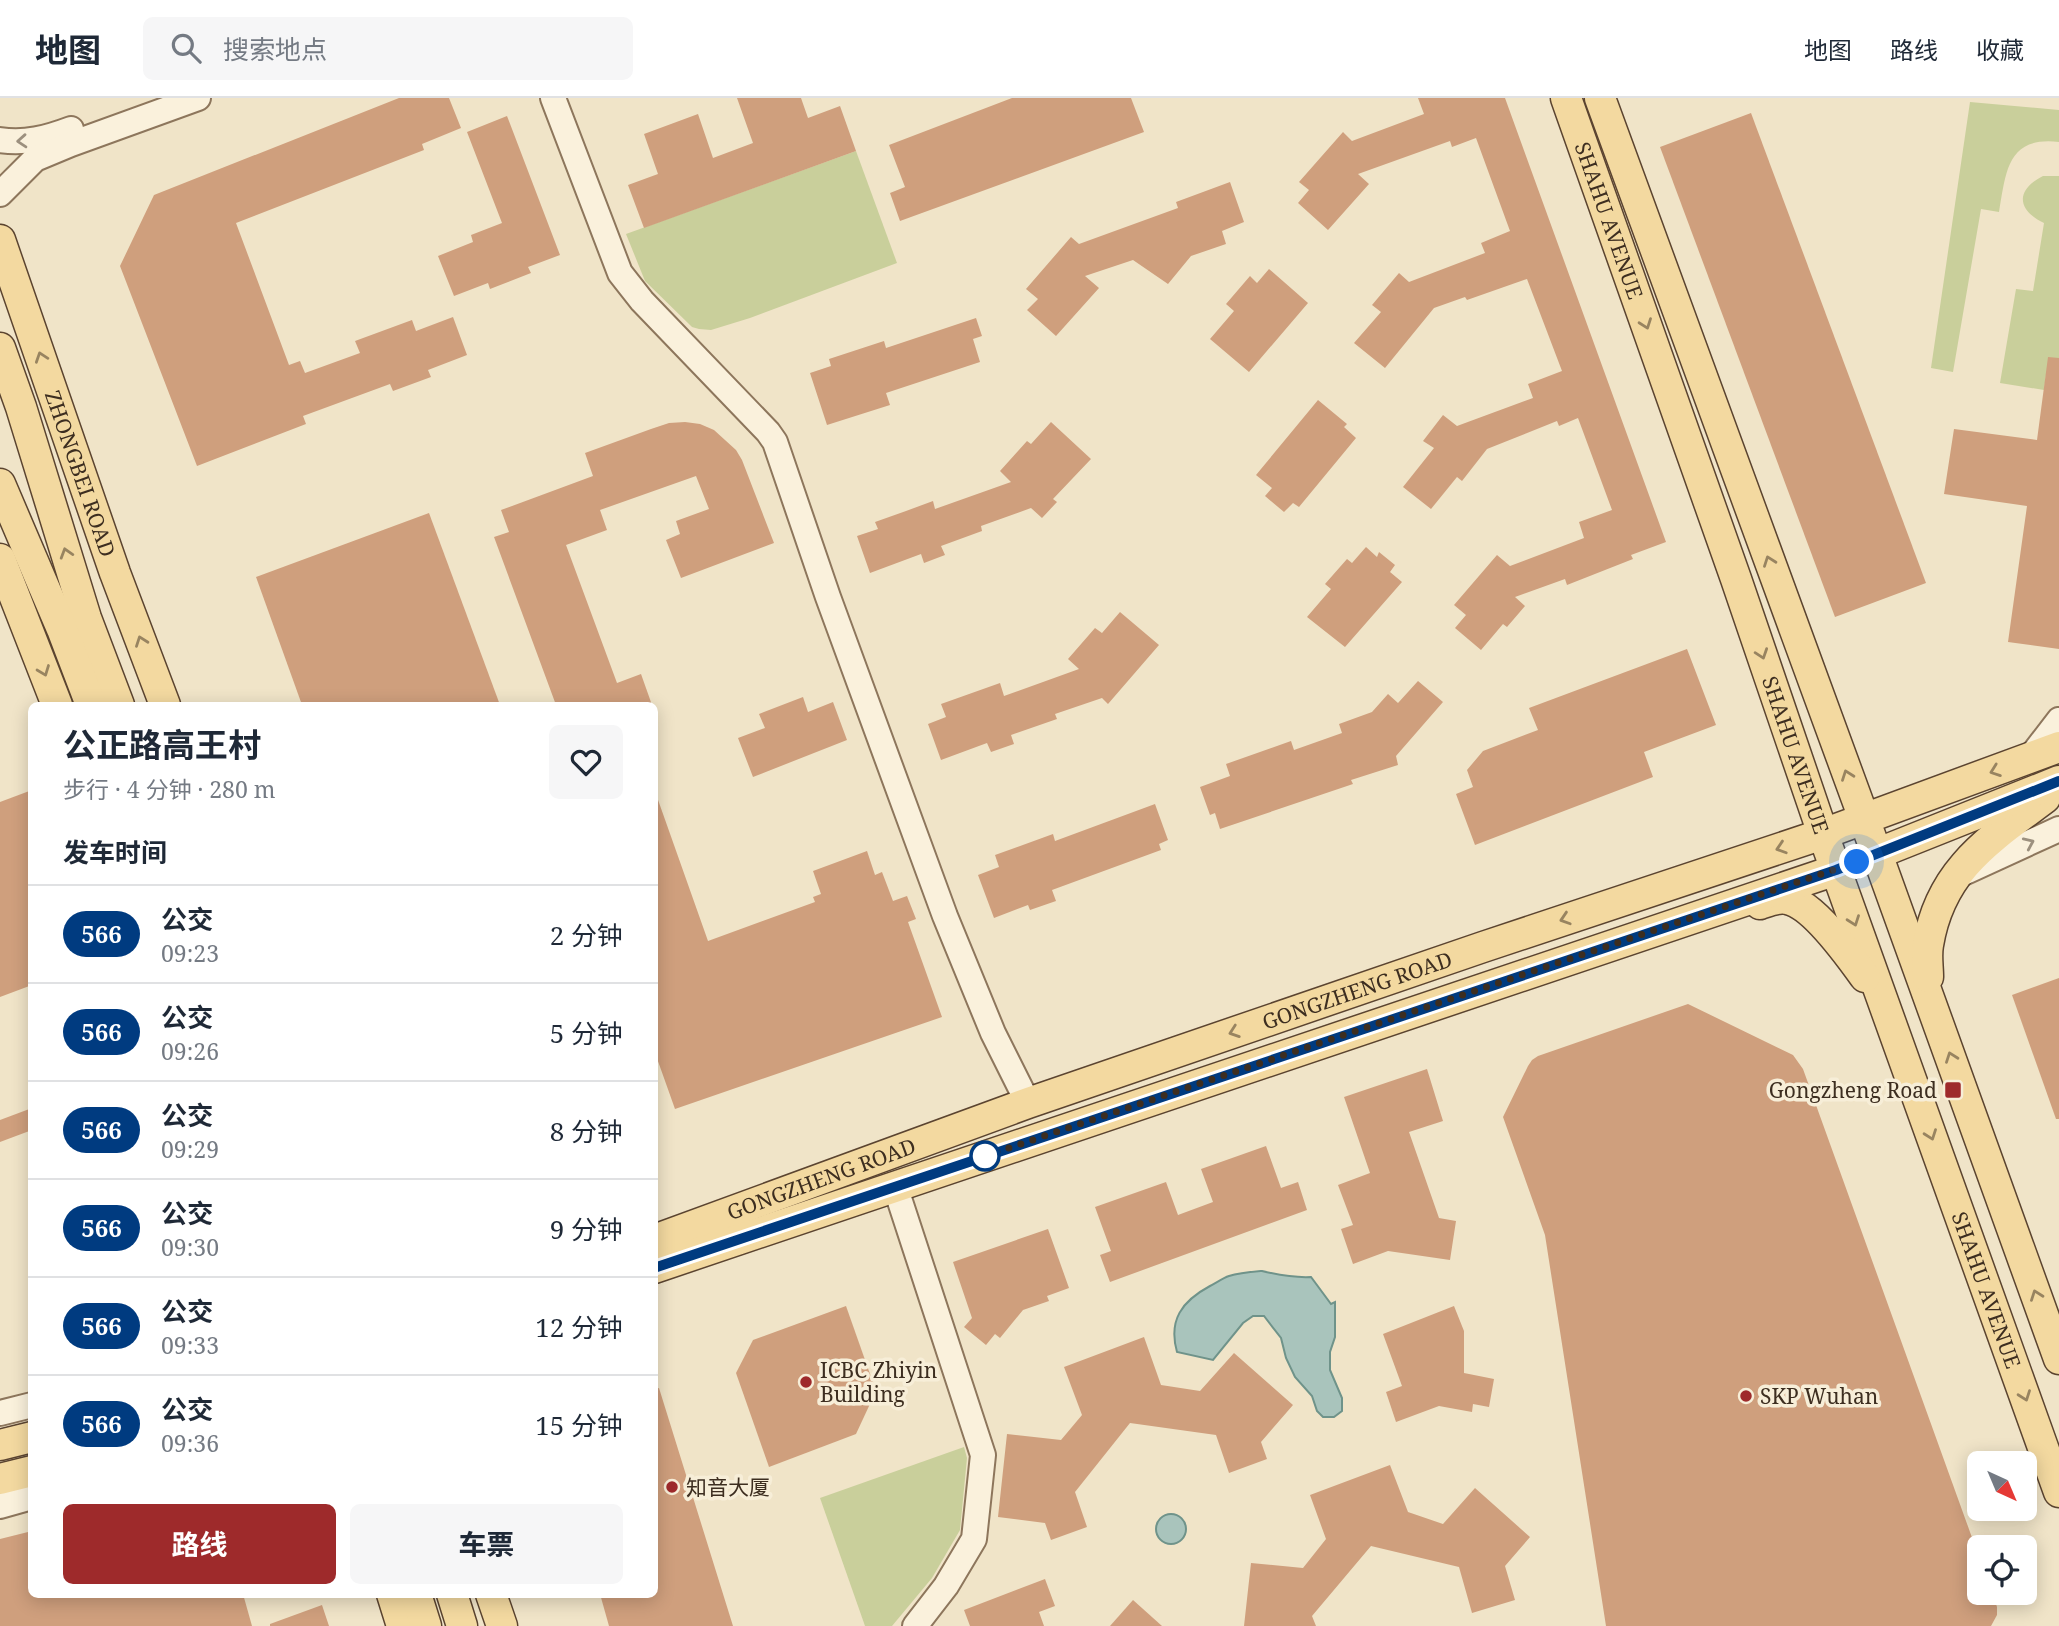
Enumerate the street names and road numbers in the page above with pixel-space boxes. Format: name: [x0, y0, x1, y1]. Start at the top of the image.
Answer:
street label: SHAHU AVENUE: [1569, 138, 1650, 303]
street label: ZHONGBEI ROAD: [39, 386, 122, 560]
street label: SHAHU AVENUE: [1756, 672, 1836, 837]
street label: GONGZHENG ROAD: [1258, 945, 1456, 1036]
street label: GONGZHENG ROAD: [723, 1131, 919, 1226]
street label: SHAHU AVENUE: [1946, 1208, 2028, 1372]

